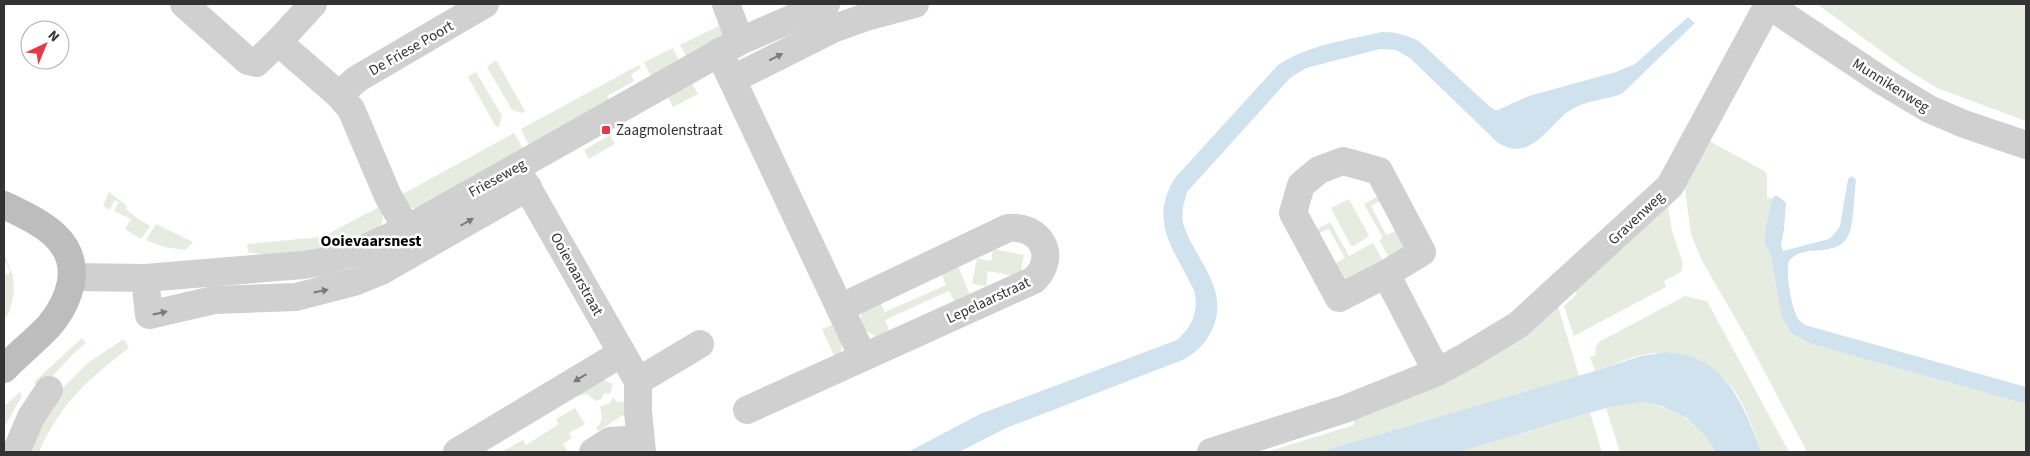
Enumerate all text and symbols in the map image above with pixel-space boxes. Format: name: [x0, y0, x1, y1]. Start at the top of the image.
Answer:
street label: De Friese Poort: [365, 16, 457, 81]
north arrow: [20, 20, 70, 70]
text: N: [43, 26, 64, 47]
one-way arrow: [769, 53, 784, 61]
street label: Munnikenweg: [1848, 53, 1934, 118]
place label: Zaagmolenstraat: [616, 120, 722, 141]
marker: Zaagmolenstraat: [600, 124, 612, 136]
street label: Frieseweg: [465, 154, 530, 203]
street label: Gravenweg: [1604, 187, 1669, 250]
one-way arrow: [460, 218, 473, 227]
street label: Ooievaarstraat: [545, 229, 608, 320]
district label: Ooievaarsnest: [320, 230, 422, 252]
street label: Lepelaarstraat: [943, 272, 1034, 329]
one-way arrow: [313, 287, 329, 295]
one-way arrow: [153, 308, 169, 316]
one-way arrow: [573, 373, 586, 382]

